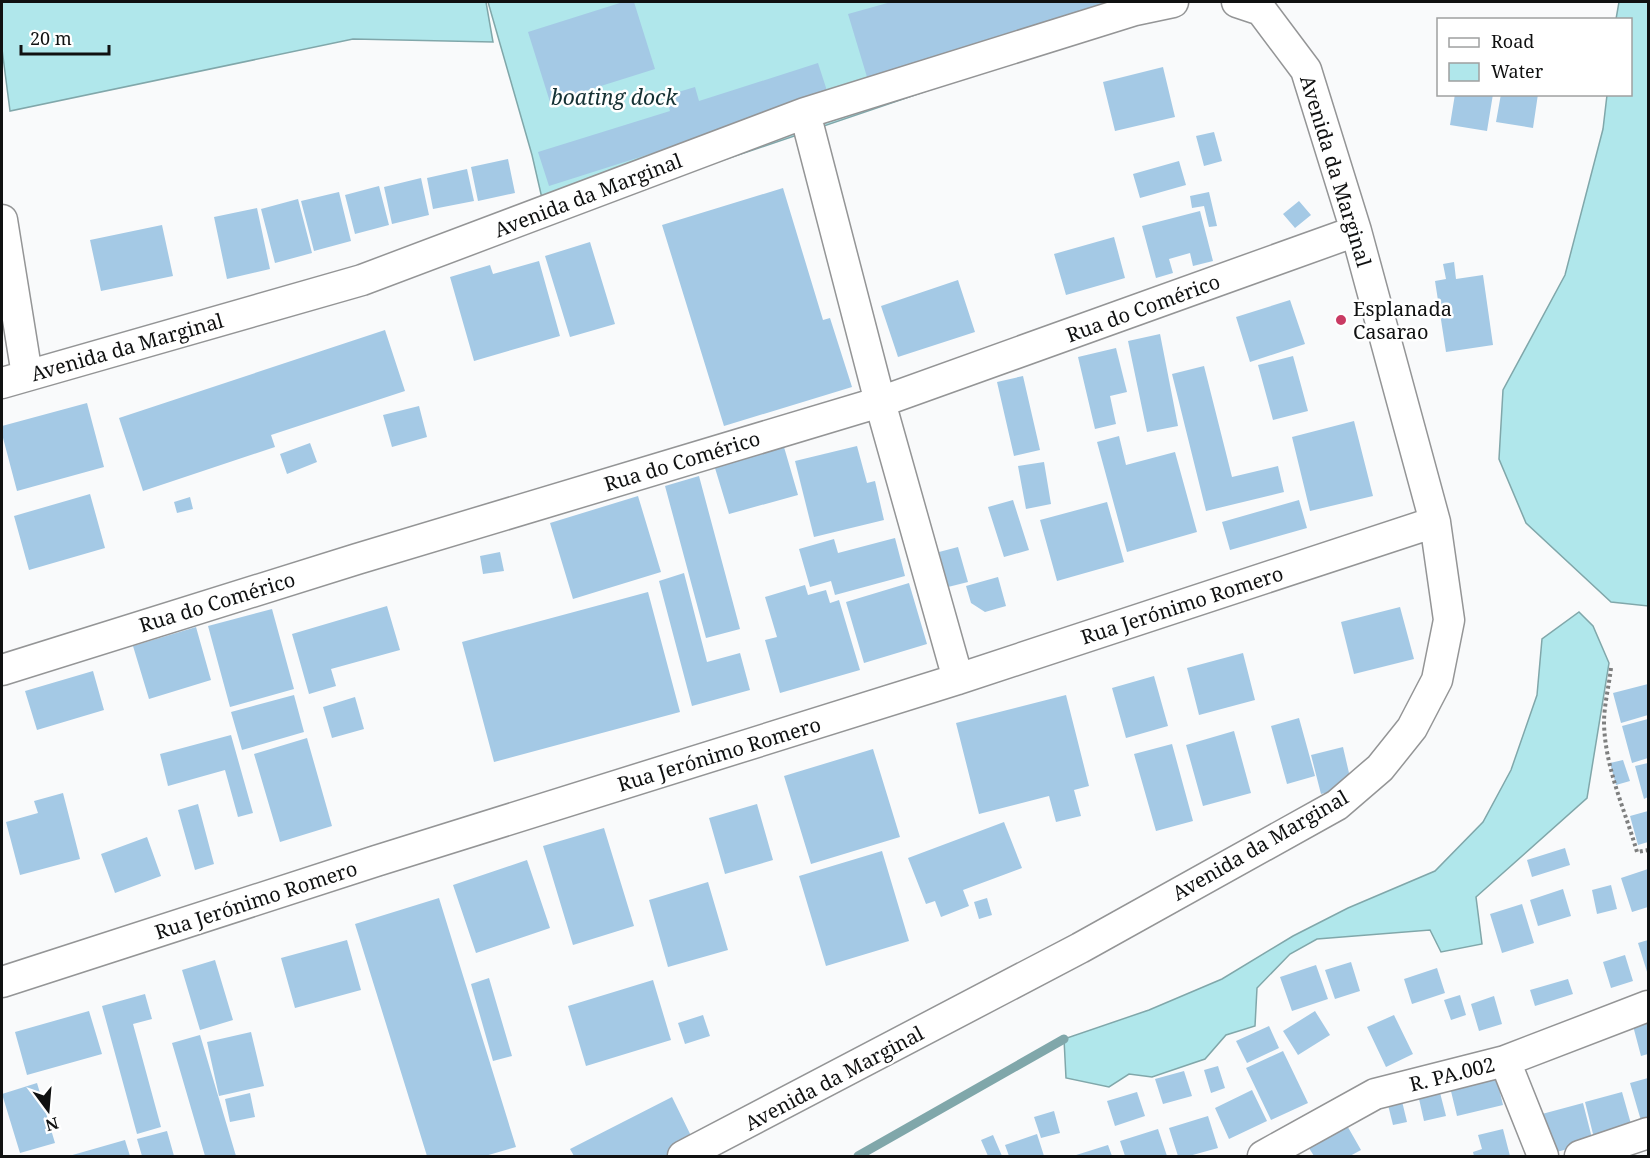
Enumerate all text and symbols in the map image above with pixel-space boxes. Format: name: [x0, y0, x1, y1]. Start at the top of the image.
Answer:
scale bar: [21, 18, 110, 56]
legend: [1437, 18, 1632, 96]
text: 20 m: [30, 26, 72, 50]
text: Road: [1491, 29, 1534, 53]
text: Water: [1491, 59, 1544, 83]
street label: Avenida da Marginal: [1294, 72, 1378, 270]
water label: boating dock: [551, 83, 678, 111]
street label: Avenida da Marginal: [490, 147, 686, 243]
street label: Rua do Comérico: [1062, 268, 1224, 348]
place label: Esplanada Casarao: [1353, 295, 1452, 345]
street label: Avenida da Marginal: [28, 307, 226, 387]
marker: Esplanada Casarao: [1334, 313, 1348, 327]
street label: Rua do Comérico: [601, 424, 763, 498]
street label: Rua Jerónimo Romero: [1077, 560, 1287, 650]
street label: Rua do Comérico: [136, 565, 298, 639]
street label: Rua Jerónimo Romero: [614, 710, 824, 798]
street label: Avenida da Marginal: [1167, 784, 1353, 906]
street label: Rua Jerónimo Romero: [151, 855, 361, 945]
street label: Avenida da Marginal: [740, 1019, 928, 1137]
street label: R. PA.002: [1407, 1050, 1497, 1098]
north arrow: [18, 1080, 78, 1140]
text: N: [43, 1112, 61, 1137]

